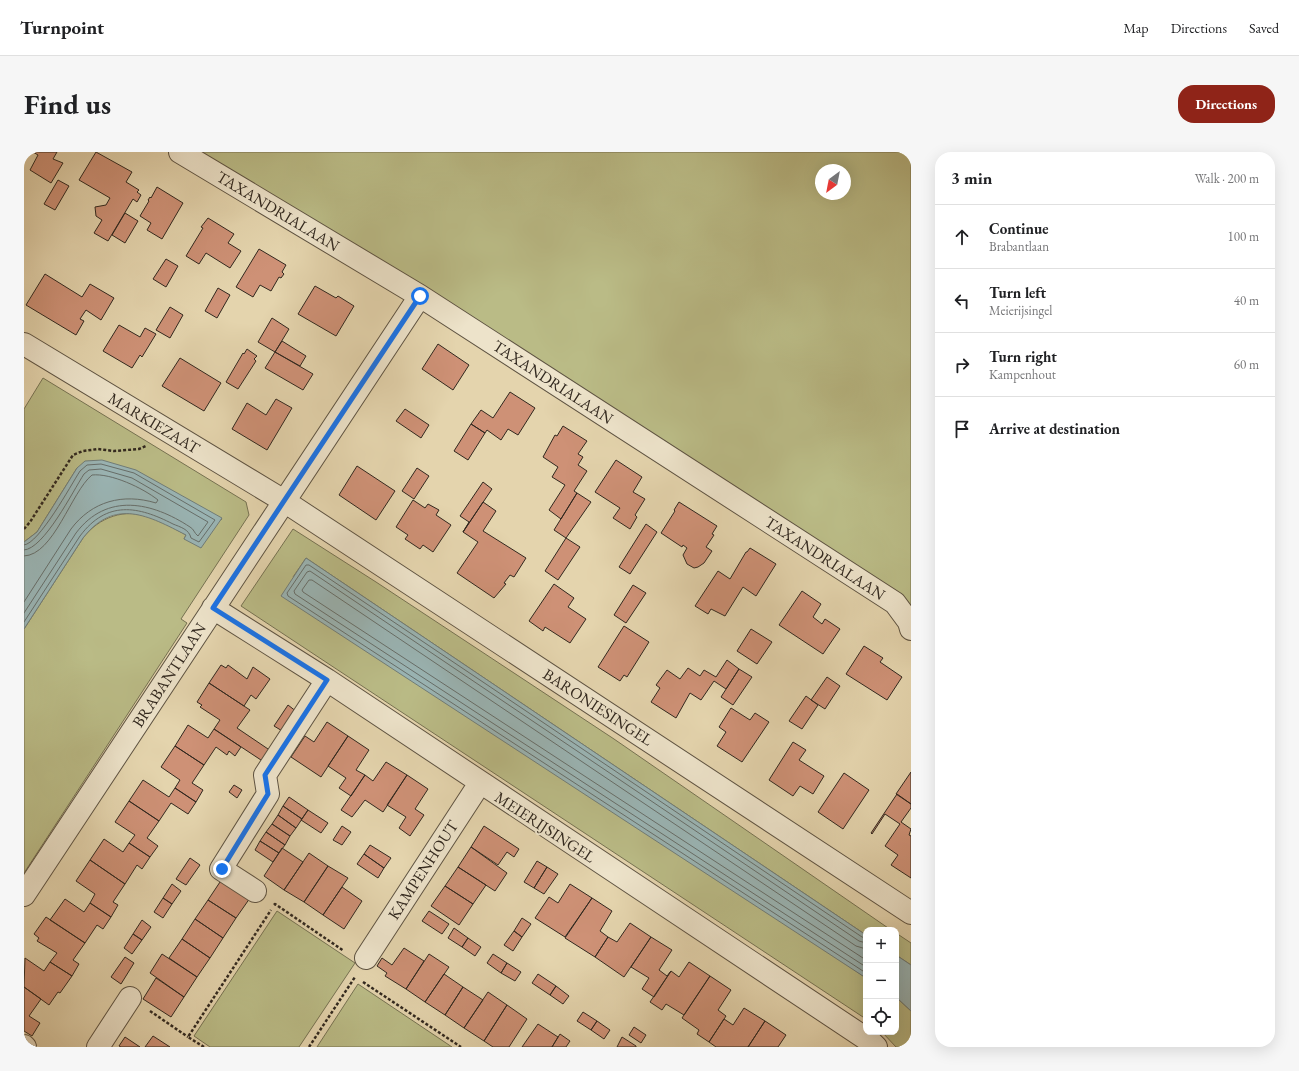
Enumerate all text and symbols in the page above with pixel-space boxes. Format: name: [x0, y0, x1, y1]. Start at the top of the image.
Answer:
text: Turnpoint: [20, 15, 104, 40]
text: Map: [1123, 19, 1149, 37]
text: Directions: [1171, 19, 1227, 37]
text: Saved: [1249, 19, 1279, 37]
button: Directions: [1178, 85, 1275, 123]
text: Find us: [24, 86, 111, 122]
north arrow: [815, 164, 851, 200]
street label: TAXANDRIALAAN: [213, 166, 344, 256]
text: 3 min: [951, 167, 992, 189]
text: Walk · 200 m: [1195, 170, 1259, 187]
text: Continue: [989, 219, 1049, 238]
icon: ahead: [951, 226, 973, 248]
text: 100 m: [1228, 228, 1259, 245]
text: Brabantlaan: [989, 238, 1049, 255]
text: Turn left: [989, 283, 1046, 302]
route start: [411, 287, 429, 305]
icon: left: [951, 290, 973, 312]
text: 40 m: [1234, 292, 1259, 309]
text: Meierijsingel: [989, 302, 1052, 319]
street label: TAXANDRIALAAN: [489, 335, 618, 429]
text: Turn right: [989, 347, 1057, 366]
icon: right: [951, 354, 973, 376]
text: 60 m: [1234, 356, 1259, 373]
text: Kampenhout: [989, 366, 1056, 383]
street label: MARKIEZAAT: [104, 387, 204, 459]
icon: arrive: [951, 418, 973, 440]
text: Arrive at destination: [989, 419, 1120, 438]
street label: TAXANDRIALAAN: [761, 511, 890, 605]
street label: BRABANTLAAN: [127, 618, 211, 731]
street label: BARONIESINGEL: [539, 664, 657, 751]
street label: MEIERIJSINGEL: [491, 787, 600, 868]
street label: KAMPENHOUT: [383, 816, 463, 924]
route end: [213, 860, 231, 878]
map controls: [863, 927, 899, 1035]
button: +: [863, 927, 899, 963]
button: −: [863, 963, 899, 999]
button: locate: [863, 999, 899, 1035]

